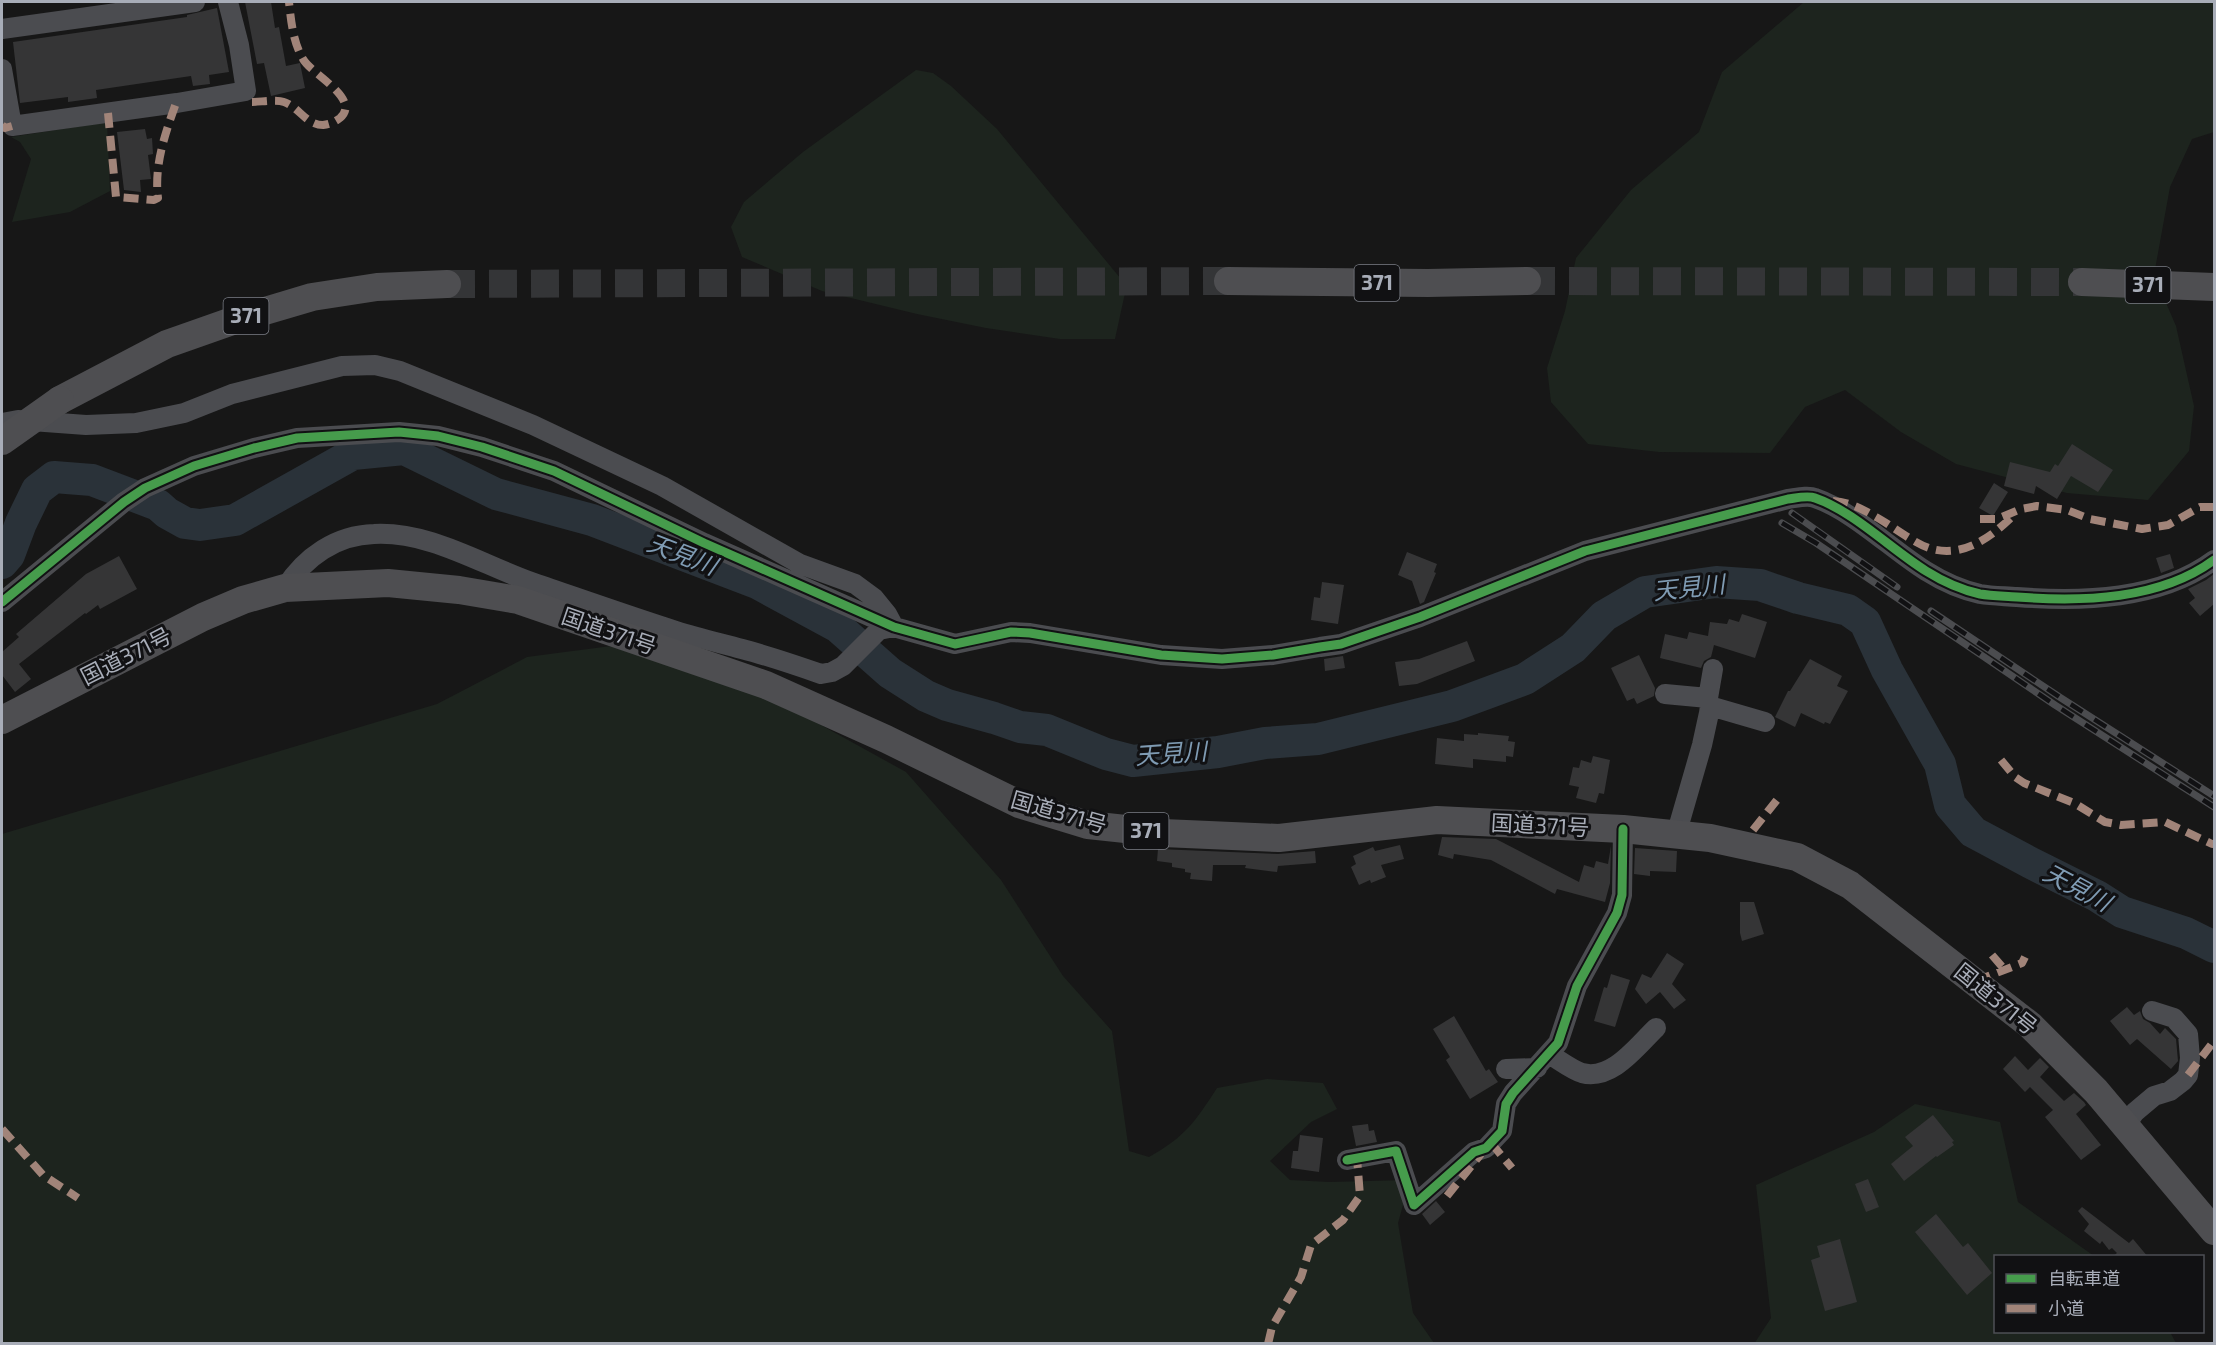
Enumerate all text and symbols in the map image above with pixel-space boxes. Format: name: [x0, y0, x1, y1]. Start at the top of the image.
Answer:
road number: 371: [1354, 265, 1400, 301]
road number: 371: [2126, 267, 2170, 303]
road number: 371: [224, 298, 268, 334]
water label: 天見川: [644, 527, 724, 581]
water label: 天見川: [1652, 568, 1729, 605]
street label: 国道371号: [559, 602, 660, 658]
street label: 国道371号: [76, 621, 175, 689]
water label: 天見川: [1134, 735, 1211, 769]
street label: 国道371号: [1008, 785, 1110, 837]
street label: 国道371号: [1490, 808, 1590, 840]
road number: 371: [1124, 813, 1168, 849]
water label: 天見川: [2039, 857, 2119, 918]
street label: 国道371号: [1950, 957, 2043, 1039]
legend: [1994, 1255, 2204, 1333]
text: 自転車道: [2048, 1267, 2120, 1289]
text: 小道: [2048, 1297, 2084, 1319]

